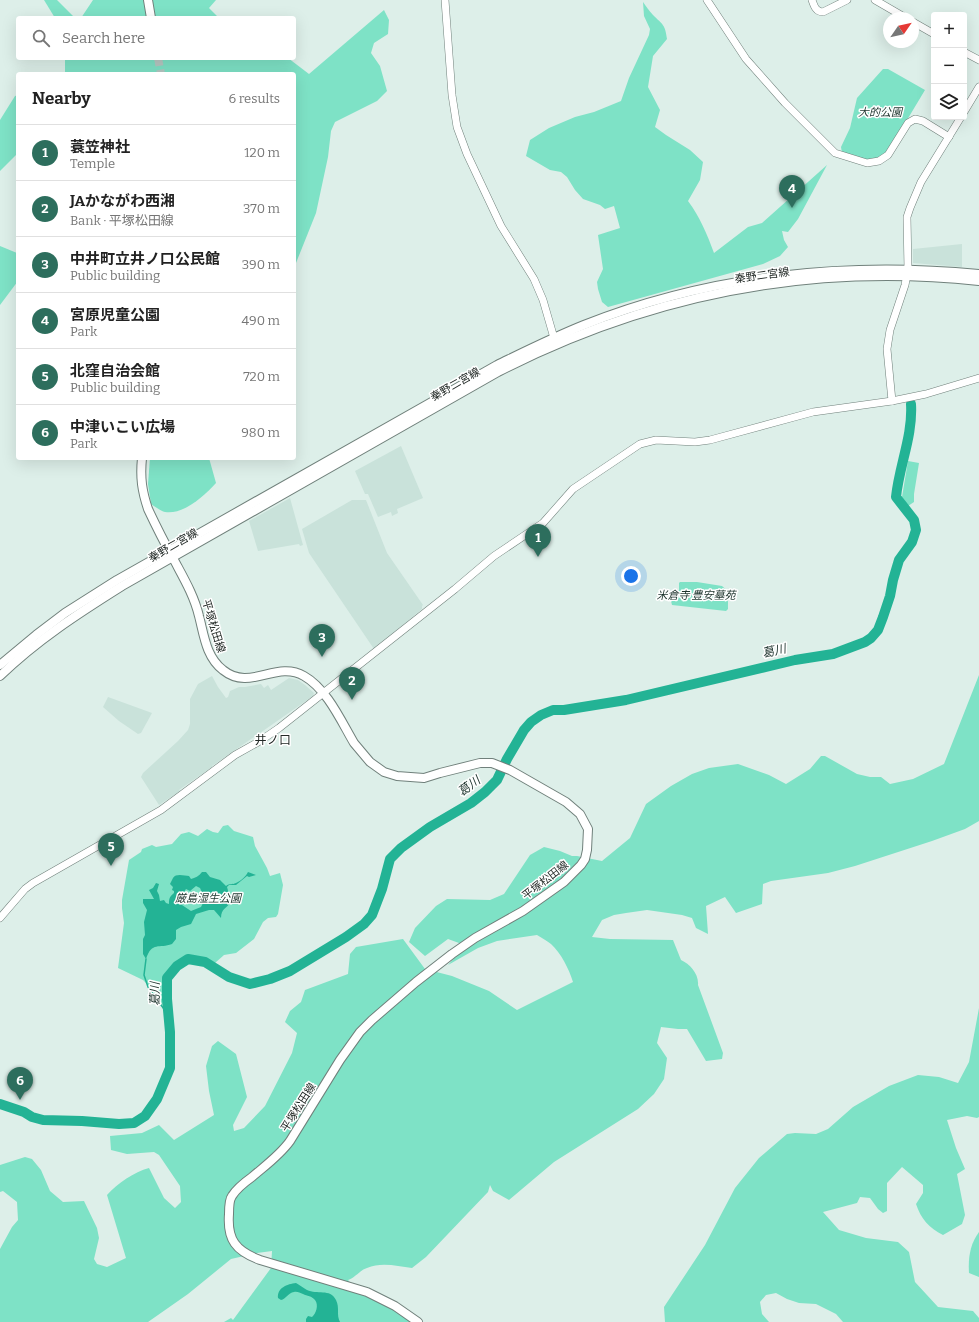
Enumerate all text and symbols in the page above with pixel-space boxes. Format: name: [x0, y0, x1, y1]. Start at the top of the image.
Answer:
north arrow: [883, 12, 919, 48]
map controls: [931, 12, 967, 120]
button: +: [931, 12, 967, 48]
search box: [16, 16, 296, 60]
icon: search: [30, 27, 52, 49]
text: Search here: [62, 29, 145, 47]
button: −: [931, 48, 967, 84]
button: layers: [931, 84, 967, 120]
text: Nearby: [32, 88, 91, 109]
text: 6 results: [228, 91, 280, 106]
park label: 大的公園: [858, 106, 904, 119]
text: 蓑笠神社: [70, 138, 130, 156]
text: 1: [42, 145, 48, 160]
text: 120 m: [244, 145, 280, 160]
text: Temple: [70, 156, 115, 171]
pin: 4: [779, 175, 805, 208]
text: JAかながわ西湘: [70, 192, 175, 210]
text: 2: [41, 201, 49, 216]
text: 370 m: [243, 201, 280, 216]
text: Bank · 平塚松田線: [70, 213, 174, 228]
text: 中井町立井ノ口公民館: [70, 250, 220, 268]
text: 3: [41, 257, 49, 272]
text: 390 m: [242, 257, 280, 272]
street label: 秦野二宮線: [734, 265, 790, 286]
text: Public building: [70, 268, 160, 283]
text: 宮原児童公園: [70, 306, 160, 324]
text: 4: [41, 313, 49, 328]
text: 490 m: [241, 313, 280, 328]
text: Park: [70, 324, 97, 339]
text: 北窪自治会館: [70, 362, 160, 380]
street label: 秦野二宮線: [428, 365, 482, 404]
text: 5: [41, 369, 49, 384]
text: 720 m: [243, 369, 280, 384]
text: Public building: [70, 380, 160, 395]
text: 中津いこい広場: [70, 418, 175, 436]
text: 6: [41, 425, 49, 440]
text: 980 m: [241, 425, 280, 440]
text: Park: [70, 436, 97, 451]
pin: 1: [525, 524, 551, 557]
street label: 秦野二宮線: [146, 526, 200, 565]
your location: [621, 566, 641, 586]
park label: 米倉寺 豊安墓苑: [656, 589, 738, 602]
street label: 平塚松田線: [199, 598, 228, 654]
pin: 3: [309, 624, 335, 657]
water label: 葛川: [761, 641, 789, 661]
pin: 2: [339, 667, 365, 700]
district label: 井ノ口: [255, 733, 291, 747]
water label: 葛川: [455, 772, 484, 799]
pin: 5: [98, 833, 124, 866]
street label: 平塚松田線: [520, 858, 571, 902]
park label: 厳島湿生公園: [175, 892, 243, 905]
water label: 葛川: [148, 980, 162, 1006]
pin: 6: [7, 1067, 33, 1100]
street label: 平塚松田線: [278, 1080, 319, 1134]

